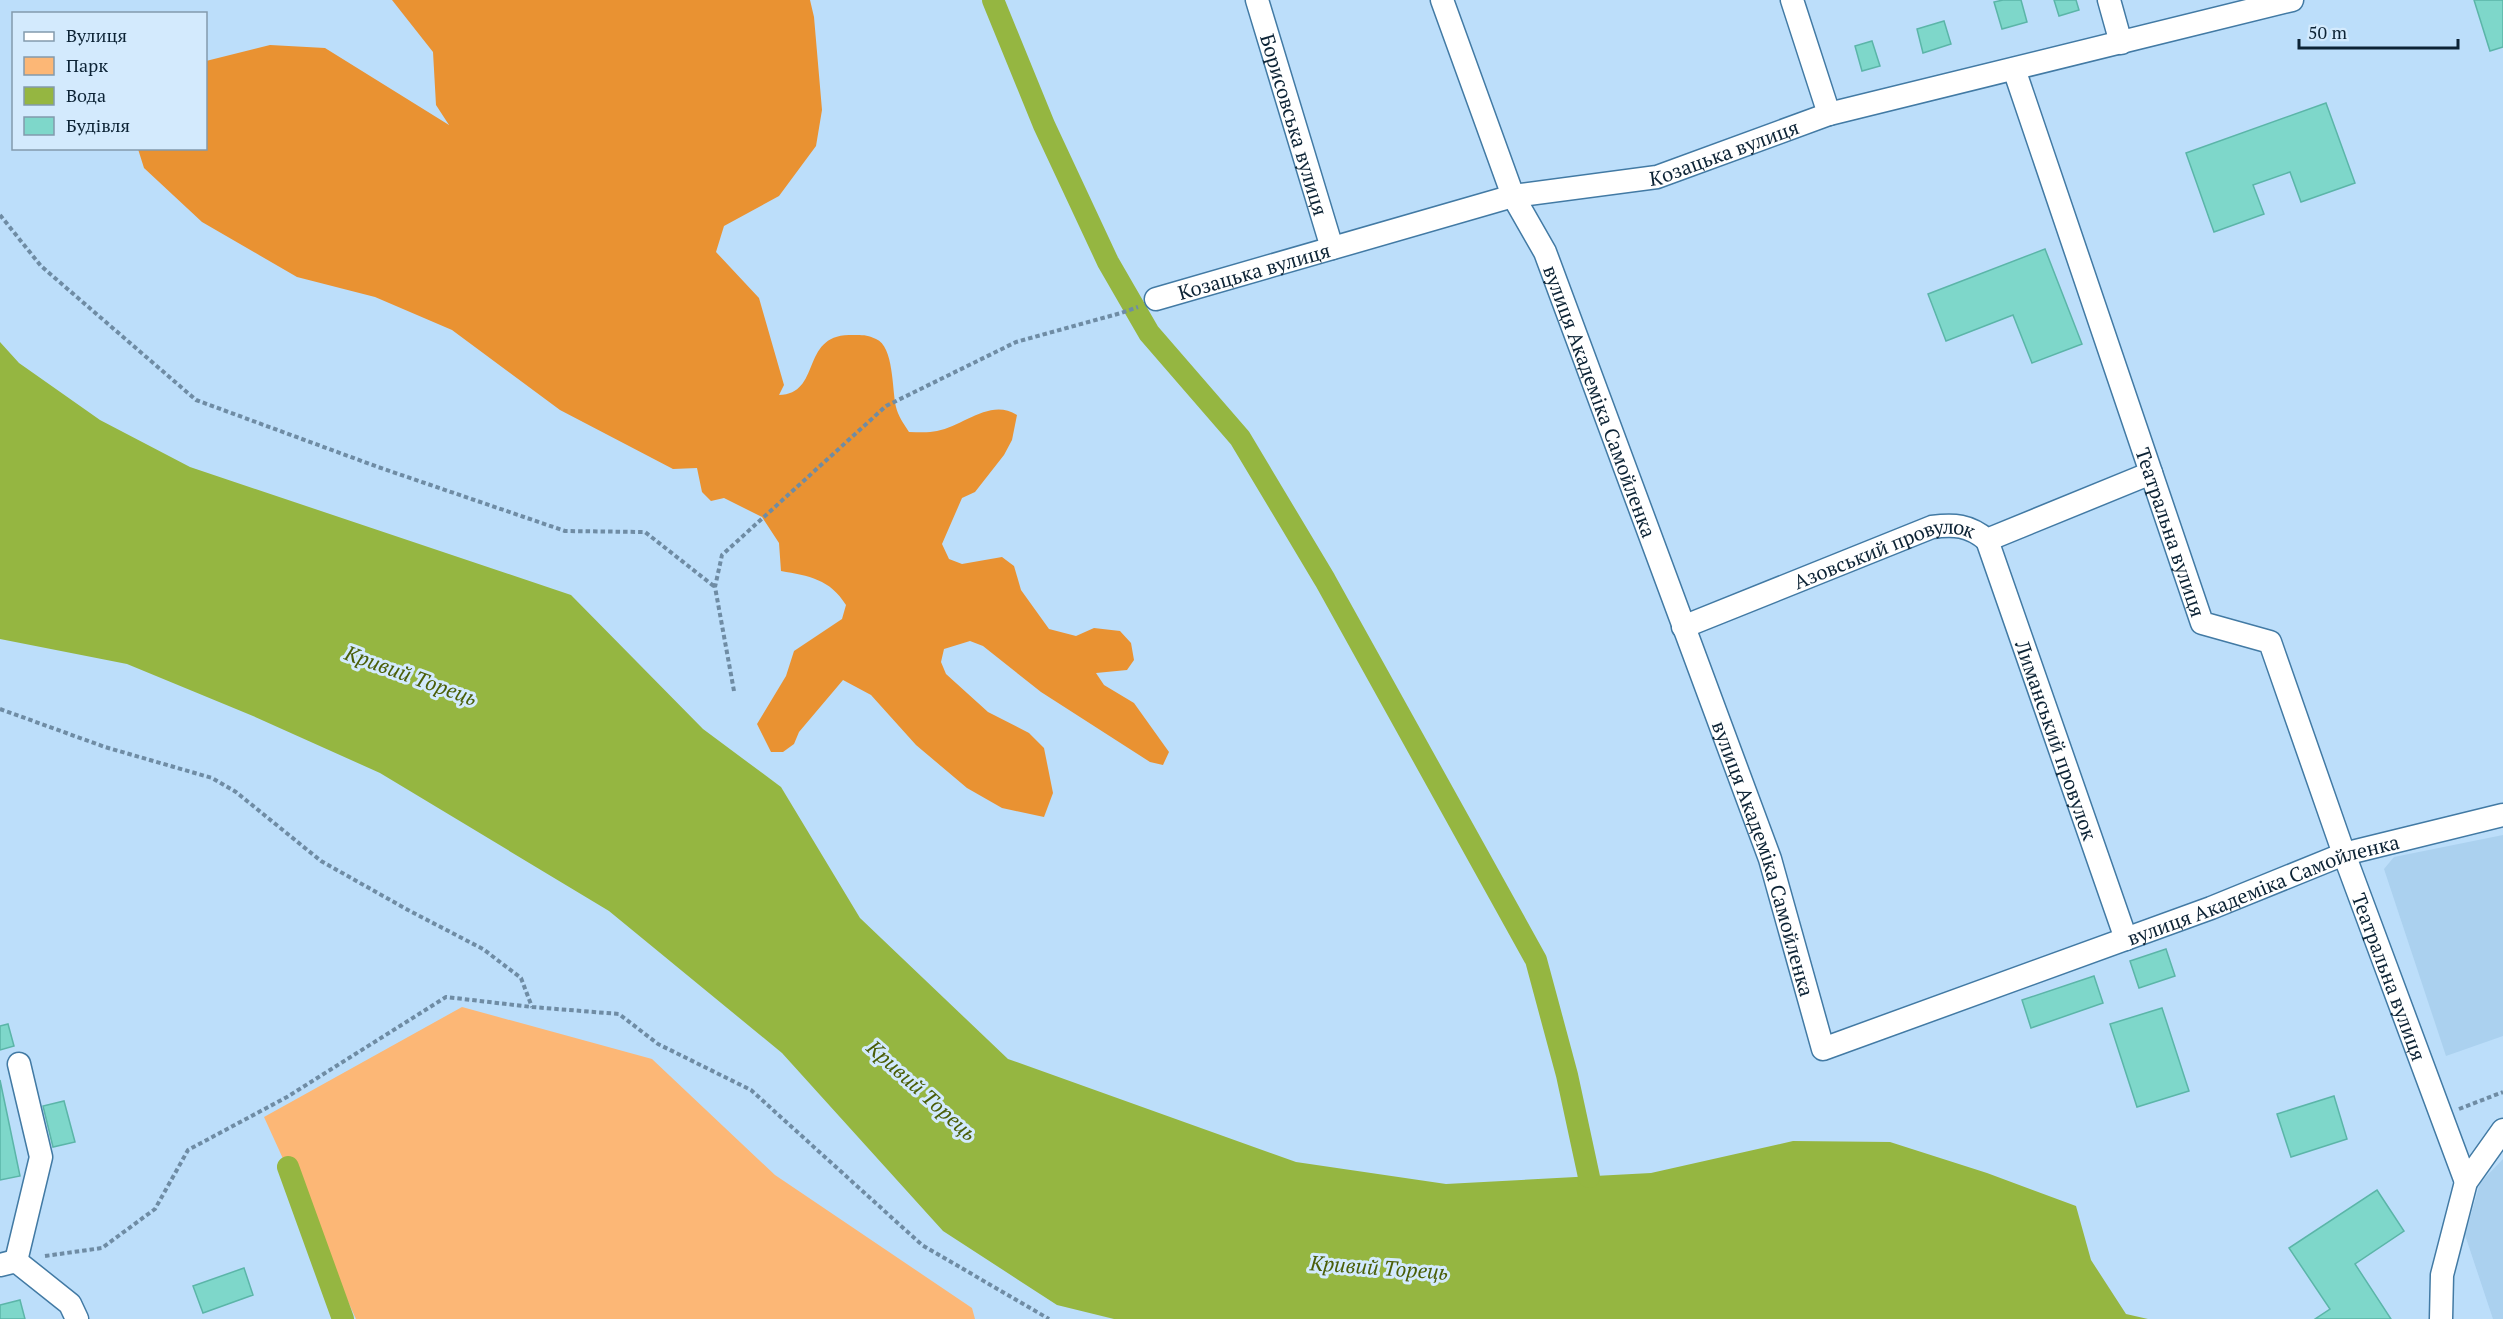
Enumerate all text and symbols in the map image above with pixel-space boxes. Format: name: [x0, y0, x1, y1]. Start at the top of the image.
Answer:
legend: [12, 12, 207, 150]
scale bar: [2299, 12, 2458, 50]
text: 50 m: [2308, 20, 2348, 44]
text: Вулиця: [66, 23, 127, 47]
street label: Борисовська вулиця: [1254, 30, 1335, 219]
text: Парк: [66, 53, 108, 77]
text: Вода: [66, 83, 106, 107]
text: Будівля: [66, 113, 130, 137]
street label: Козацька вулиця: [1648, 113, 1802, 191]
street label: Козацька вулиця: [1175, 236, 1333, 306]
street label: вулиця Академіка Самойленка: [1537, 261, 1663, 541]
street label: Театральна вулиця: [2130, 444, 2212, 620]
street label: Азовський провулок: [1789, 512, 1980, 595]
street label: Лиманський провулок: [2009, 636, 2104, 844]
water label: Кривий Торець: [340, 638, 481, 712]
street label: вулиця Академіка Самойленка: [1706, 717, 1821, 999]
street label: вулиця Академіка Самойленка: [2123, 827, 2402, 951]
street label: Театральна вулиця: [2346, 889, 2433, 1064]
water label: Кривий Торець: [861, 1033, 983, 1147]
water label: Кривий Торець: [1308, 1248, 1449, 1286]

